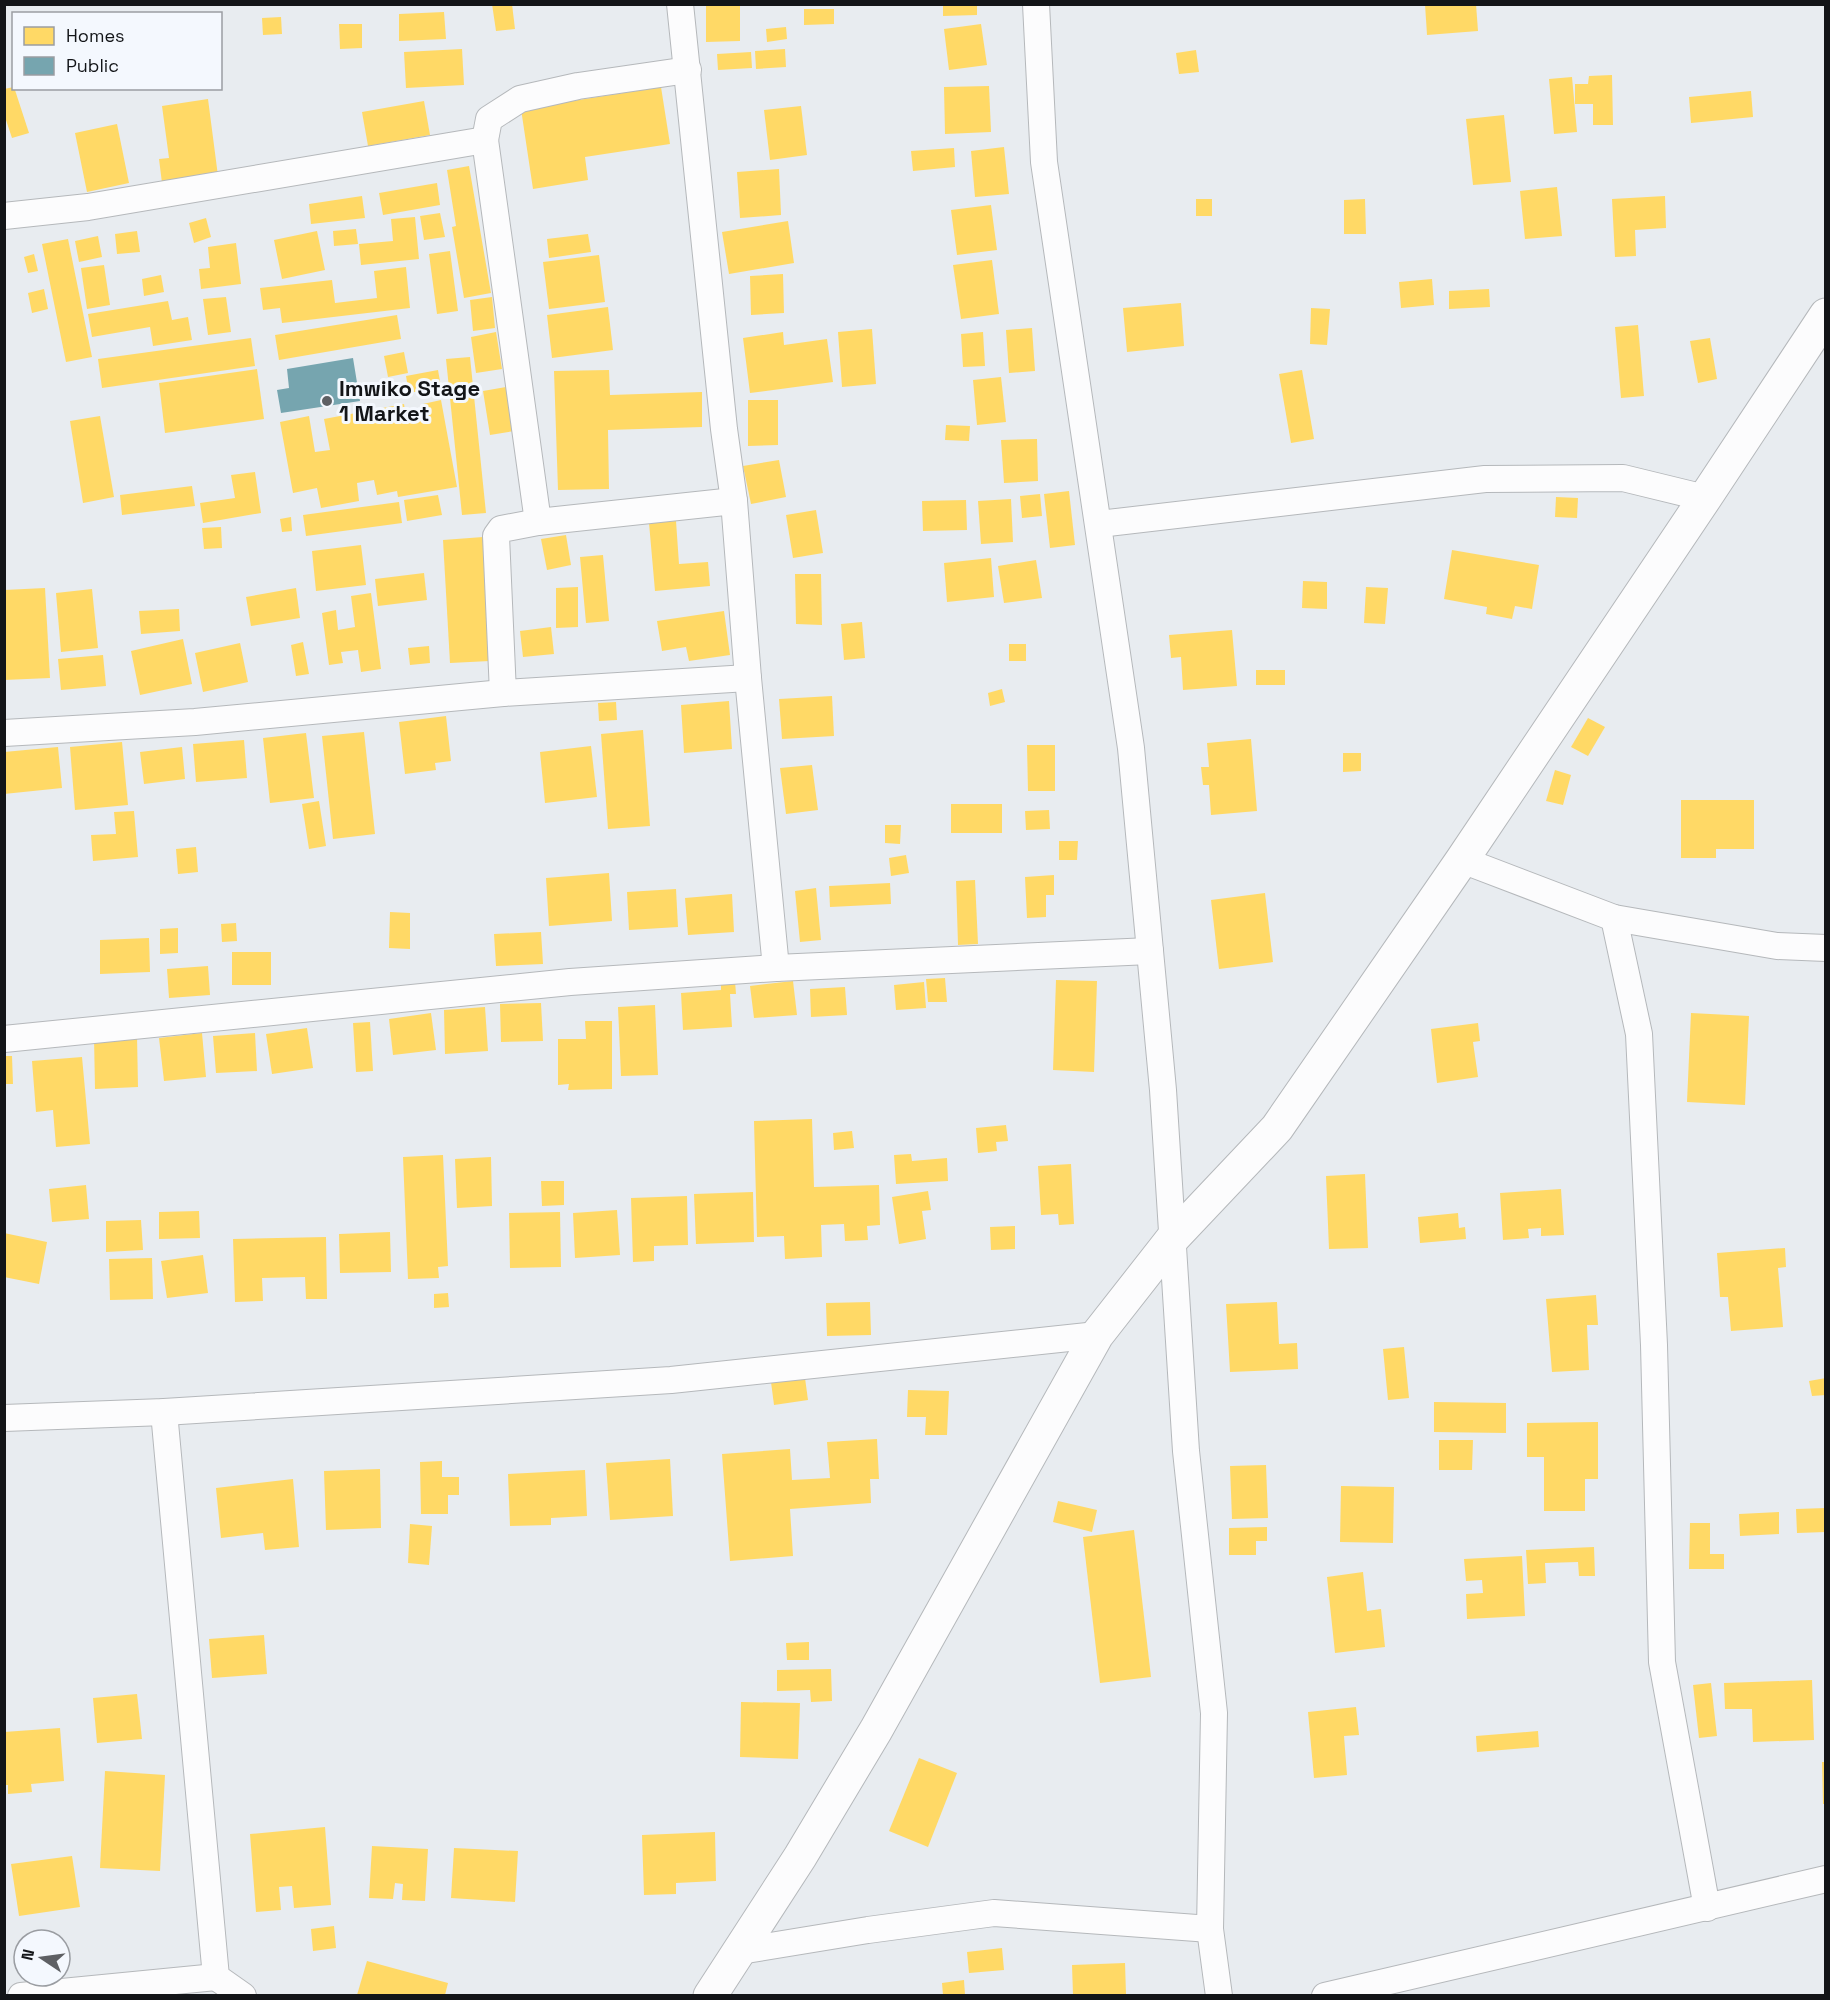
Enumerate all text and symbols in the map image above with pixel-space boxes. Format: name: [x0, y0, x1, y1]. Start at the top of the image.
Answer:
legend: [12, 12, 222, 90]
text: Homes: [66, 24, 125, 47]
text: Public: [66, 54, 119, 77]
place label: Imwiko Stage 1 Market: [339, 374, 480, 427]
marker: Imwiko Stage 1 Market: [320, 394, 334, 408]
north arrow: [12, 1928, 72, 1988]
text: N: [16, 1947, 39, 1962]

